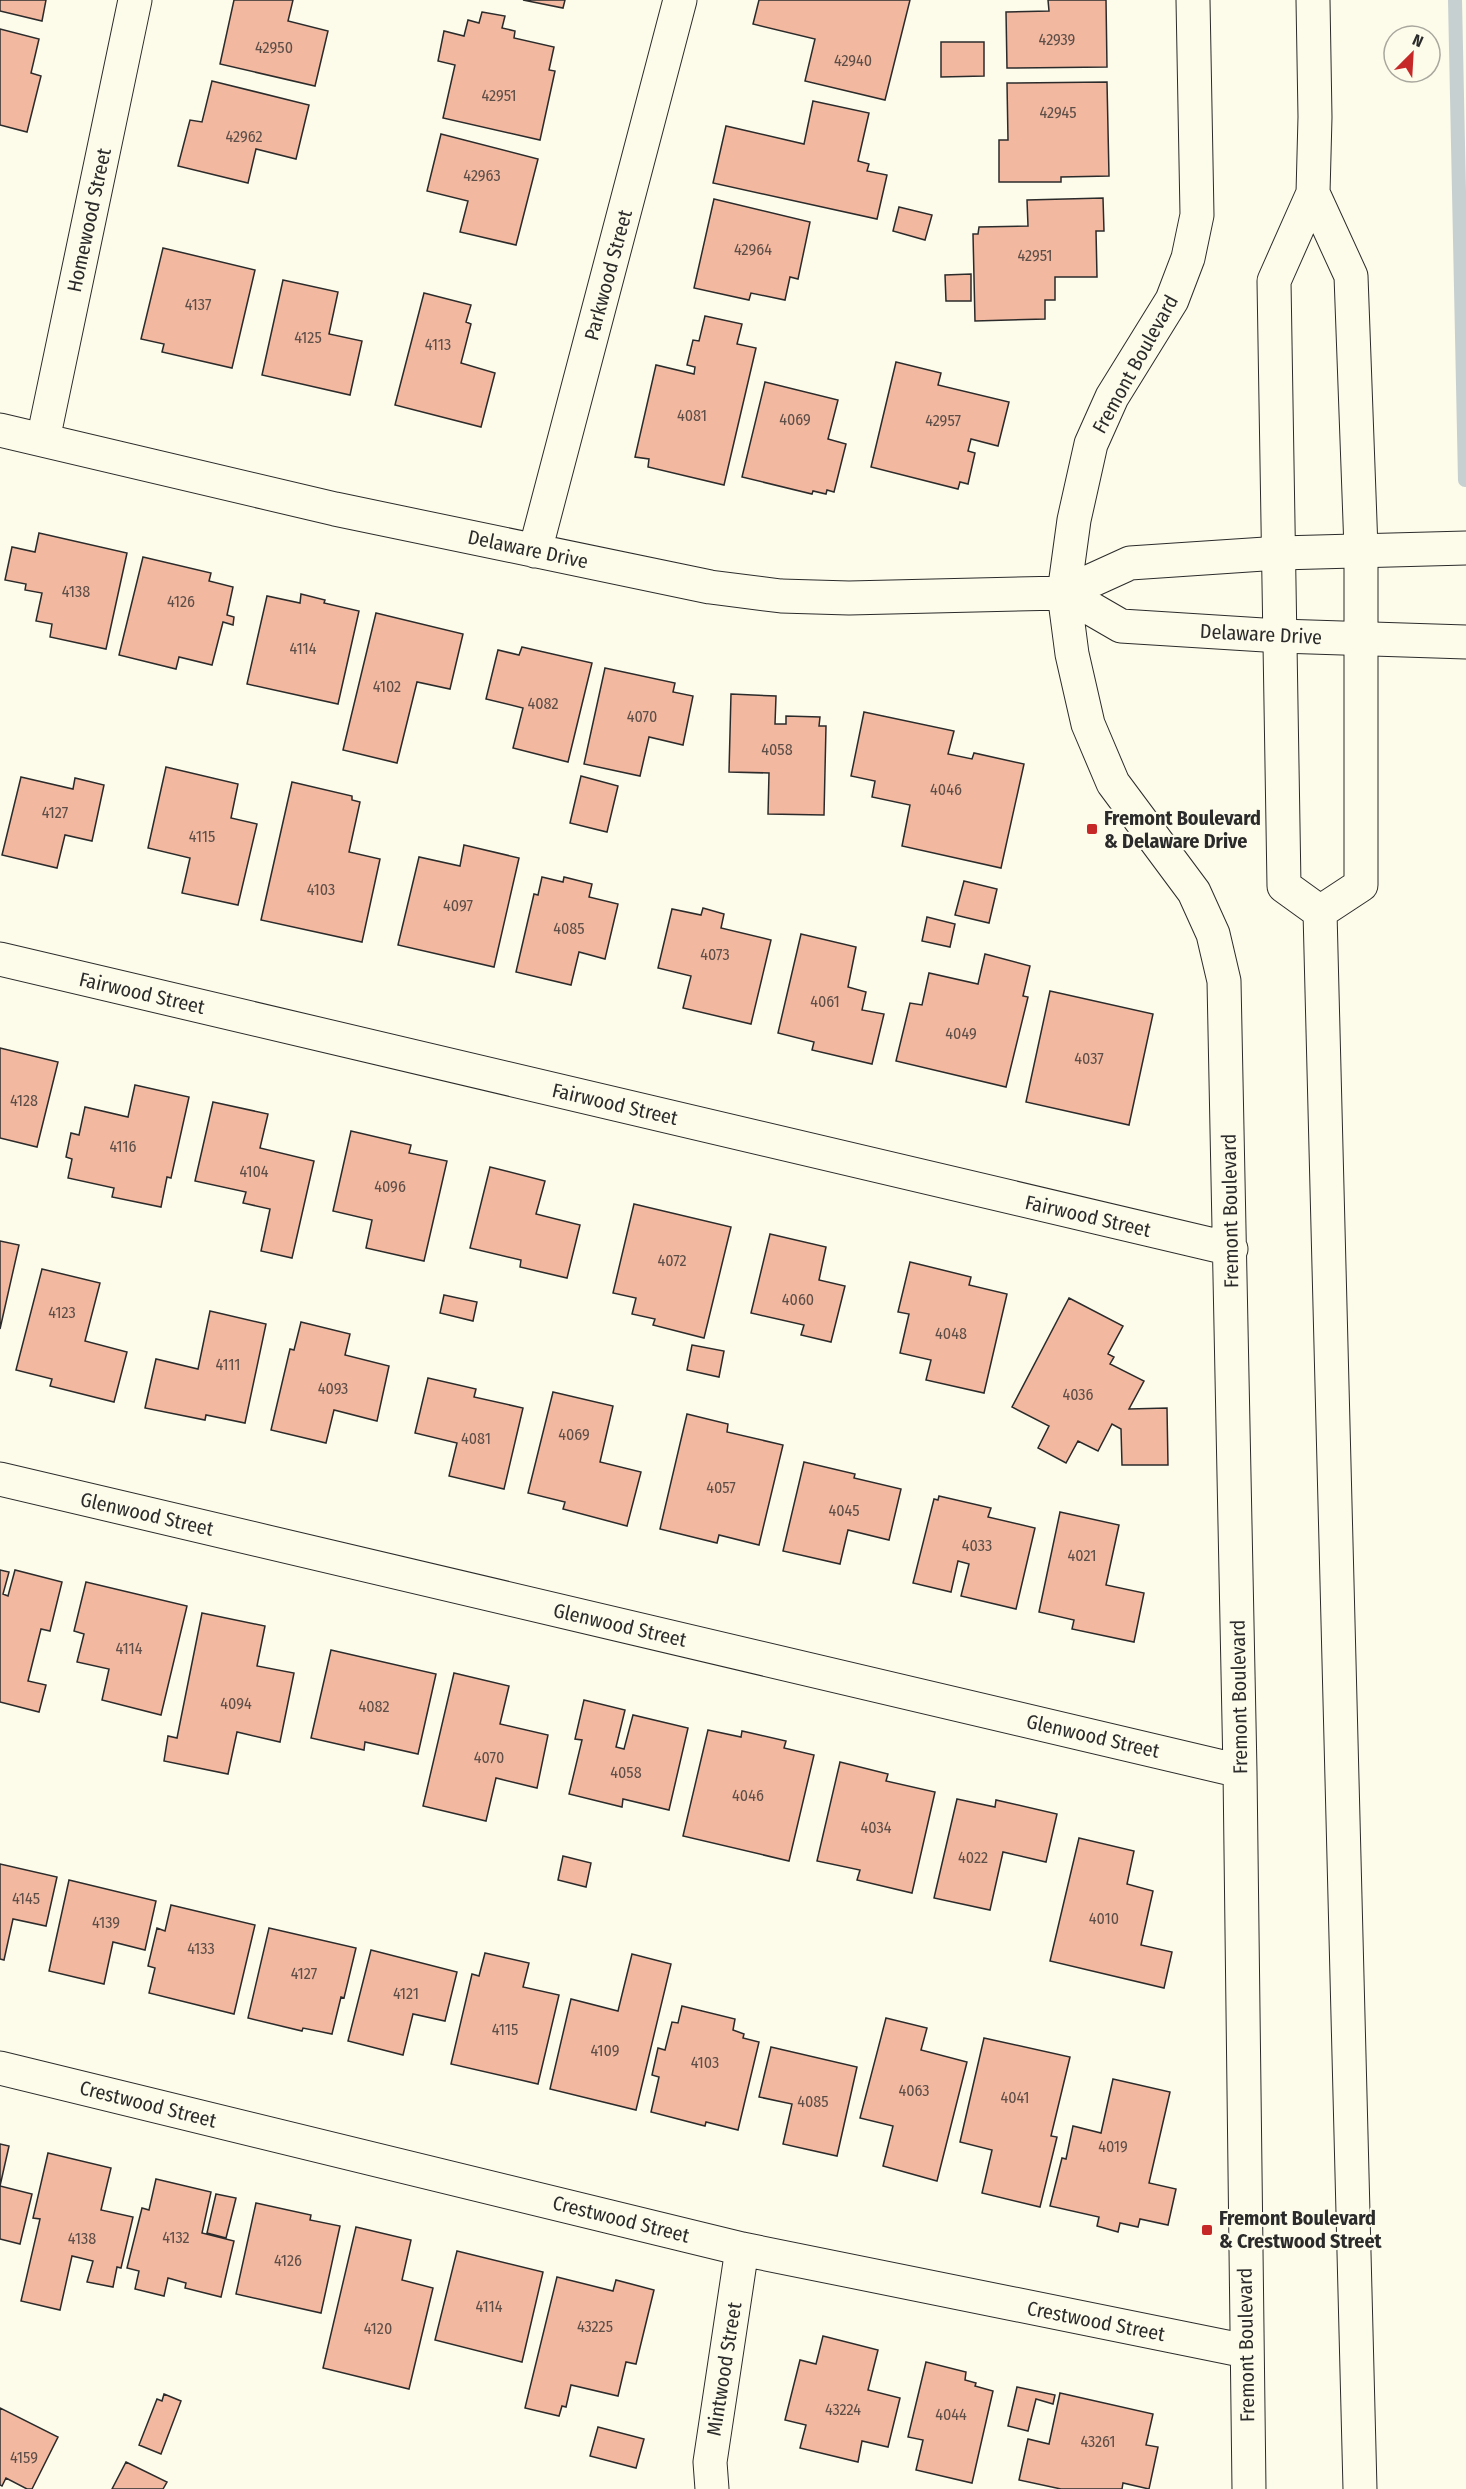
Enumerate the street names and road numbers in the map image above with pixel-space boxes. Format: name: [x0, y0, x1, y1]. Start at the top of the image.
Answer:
street label: Homewood Street: [62, 145, 116, 294]
street label: Parkwood Street: [579, 207, 637, 343]
street label: Fremont Boulevard: [1087, 291, 1183, 437]
street label: Delaware Drive: [466, 525, 590, 573]
street label: Delaware Drive: [1199, 619, 1323, 649]
street label: Fairwood Street: [77, 967, 208, 1019]
street label: Fairwood Street: [550, 1078, 681, 1130]
street label: Fremont Boulevard: [1217, 1134, 1243, 1288]
street label: Fairwood Street: [1023, 1190, 1154, 1242]
street label: Glenwood Street: [78, 1487, 216, 1541]
street label: Glenwood Street: [551, 1598, 689, 1652]
street label: Fremont Boulevard: [1226, 1620, 1252, 1774]
street label: Glenwood Street: [1024, 1709, 1162, 1763]
street label: Crestwood Street: [77, 2075, 219, 2133]
street label: Crestwood Street: [550, 2190, 692, 2248]
street label: Fremont Boulevard: [1233, 2268, 1259, 2422]
street label: Crestwood Street: [1025, 2296, 1167, 2346]
street label: Mintwood Street: [702, 2300, 746, 2438]

